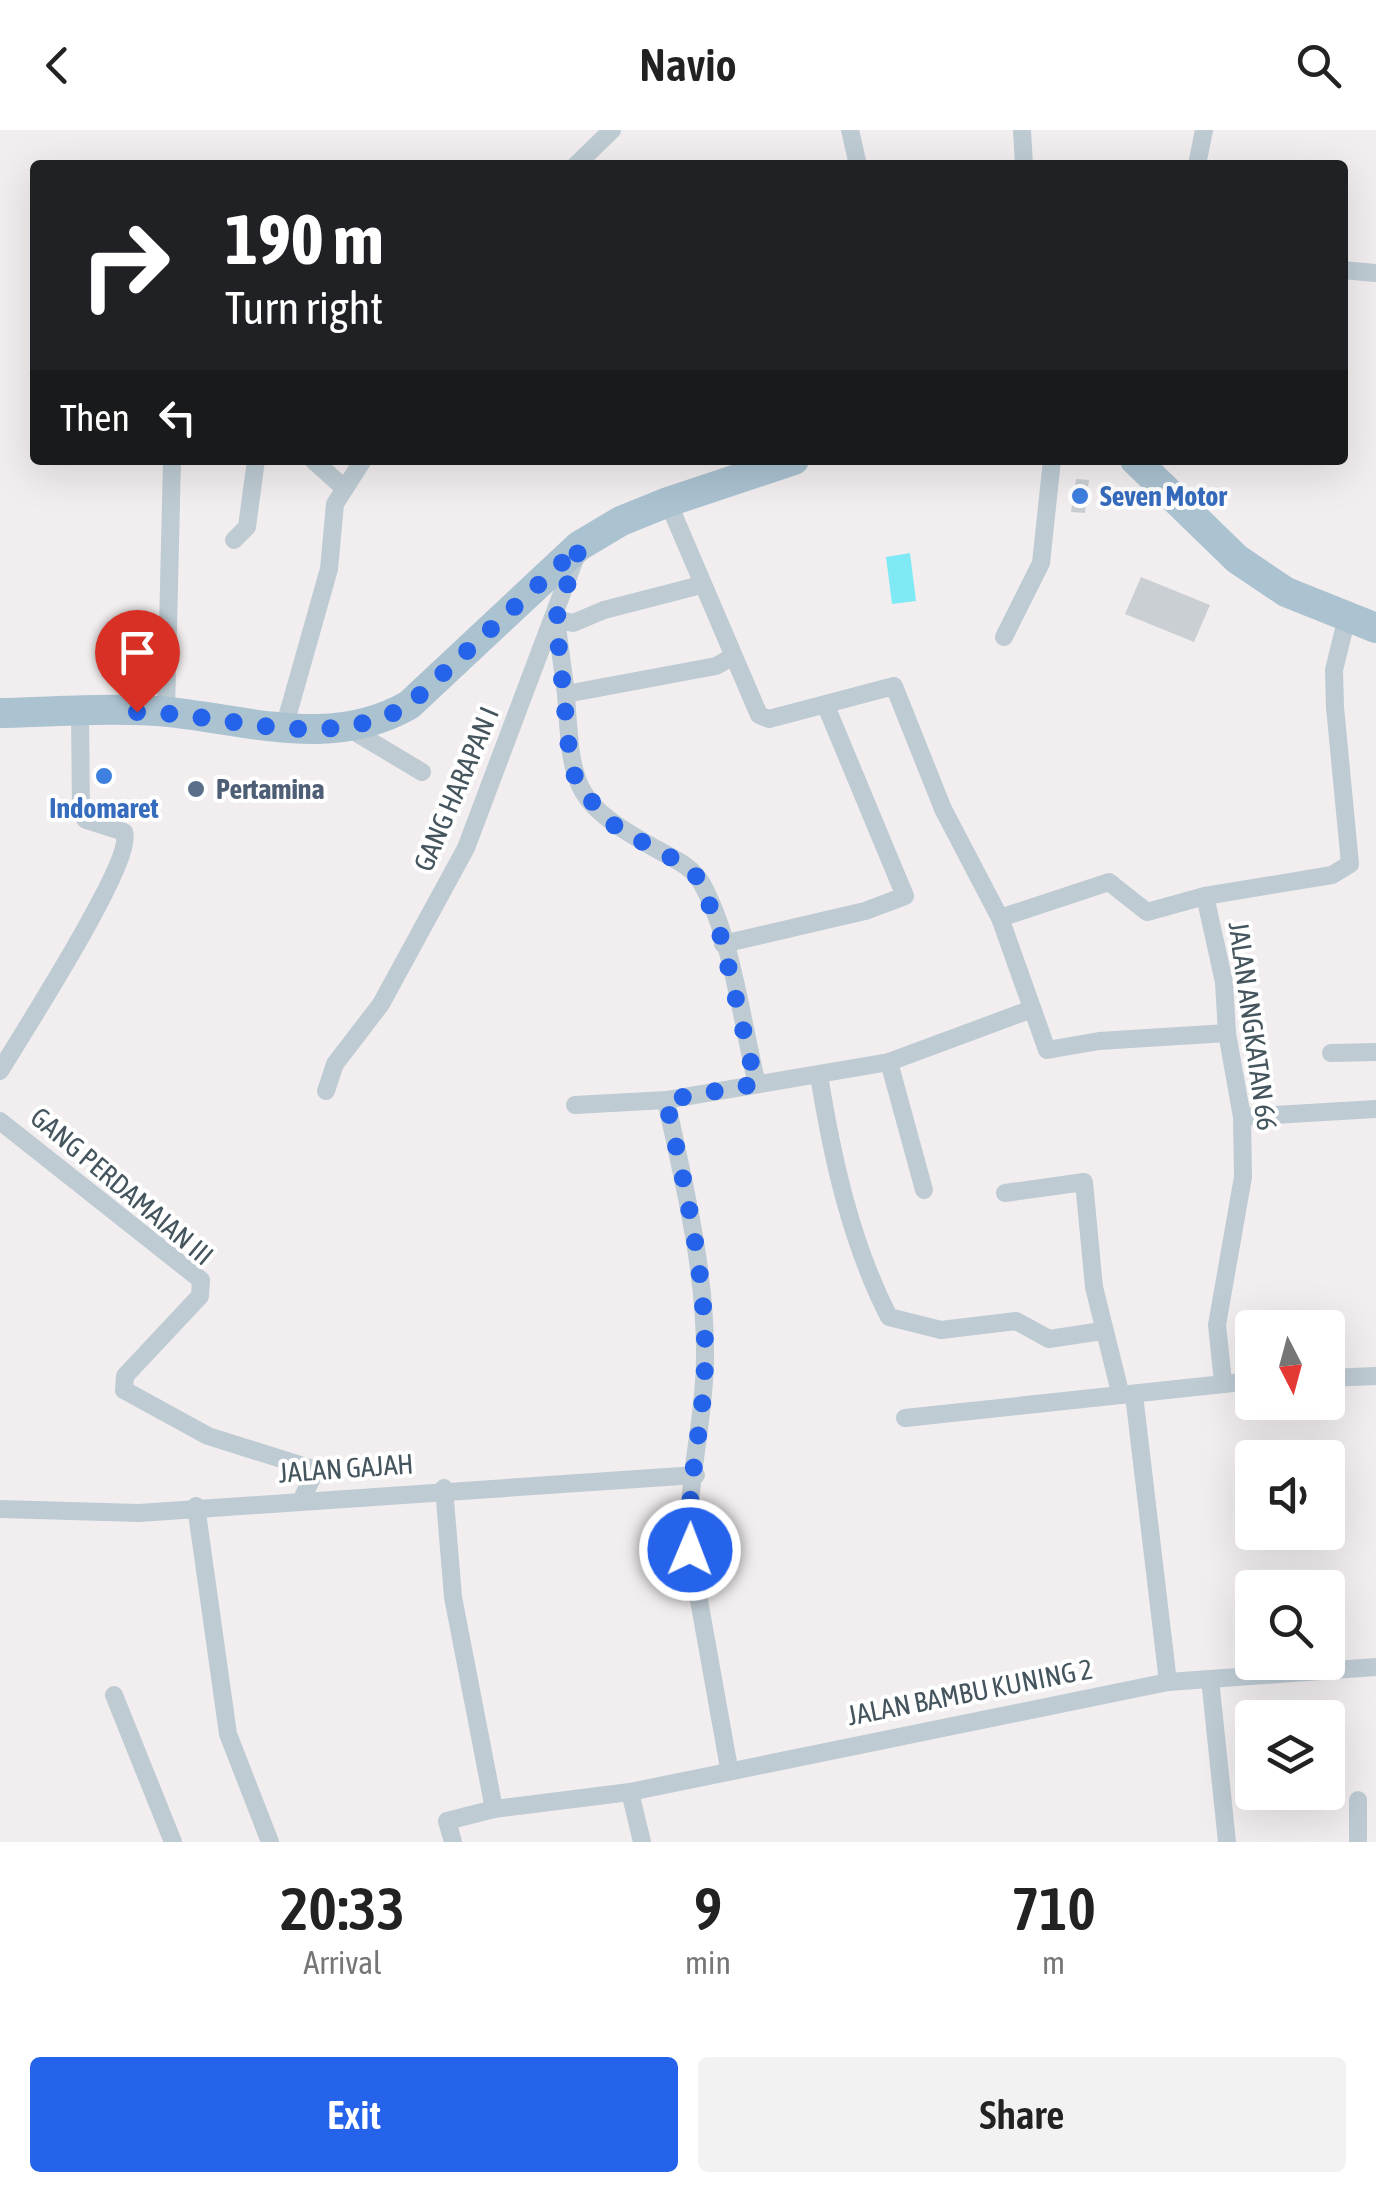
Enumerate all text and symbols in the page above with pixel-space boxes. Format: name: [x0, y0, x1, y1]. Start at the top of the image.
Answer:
icon: back: [30, 38, 85, 93]
icon: search: [1291, 38, 1346, 93]
text: Navio: [639, 39, 737, 91]
text: 190 m: [225, 199, 384, 279]
icon: right: [60, 200, 190, 330]
text: Turn right: [225, 282, 383, 334]
icon: left: [150, 390, 205, 445]
text: Then: [60, 396, 130, 439]
place label: Seven Motor: [1100, 480, 1227, 512]
marker: Seven Motor: [1069, 485, 1091, 507]
pin: [95, 610, 180, 713]
icon: arrive: [110, 625, 165, 680]
street label: GANG HARAPAN I: [407, 702, 505, 876]
marker: Indomaret: [93, 765, 115, 787]
place label: Pertamina: [216, 773, 324, 805]
marker: Pertamina: [185, 778, 207, 800]
place label: Indomaret: [49, 792, 159, 824]
street label: JALAN ANGKATAN 66: [1223, 920, 1283, 1132]
street label: GANG PERDAMAIAN III: [24, 1100, 220, 1272]
north arrow: [1235, 1310, 1345, 1420]
map controls: [1235, 1310, 1345, 1810]
button: sound: [1235, 1440, 1345, 1550]
street label: JALAN GAJAH: [277, 1447, 415, 1489]
position arrow: [638, 1498, 742, 1602]
button: search: [1235, 1570, 1345, 1680]
street label: JALAN BAMBU KUNING 2: [845, 1653, 1095, 1731]
button: layers: [1235, 1700, 1345, 1810]
text: 20:33: [280, 1874, 405, 1943]
text: 9: [694, 1874, 722, 1943]
text: 710: [1011, 1874, 1096, 1943]
text: Arrival: [303, 1944, 382, 1981]
text: min: [685, 1944, 731, 1981]
text: m: [1042, 1944, 1065, 1981]
button: Exit: [30, 2057, 678, 2172]
button: Share: [698, 2057, 1346, 2172]

